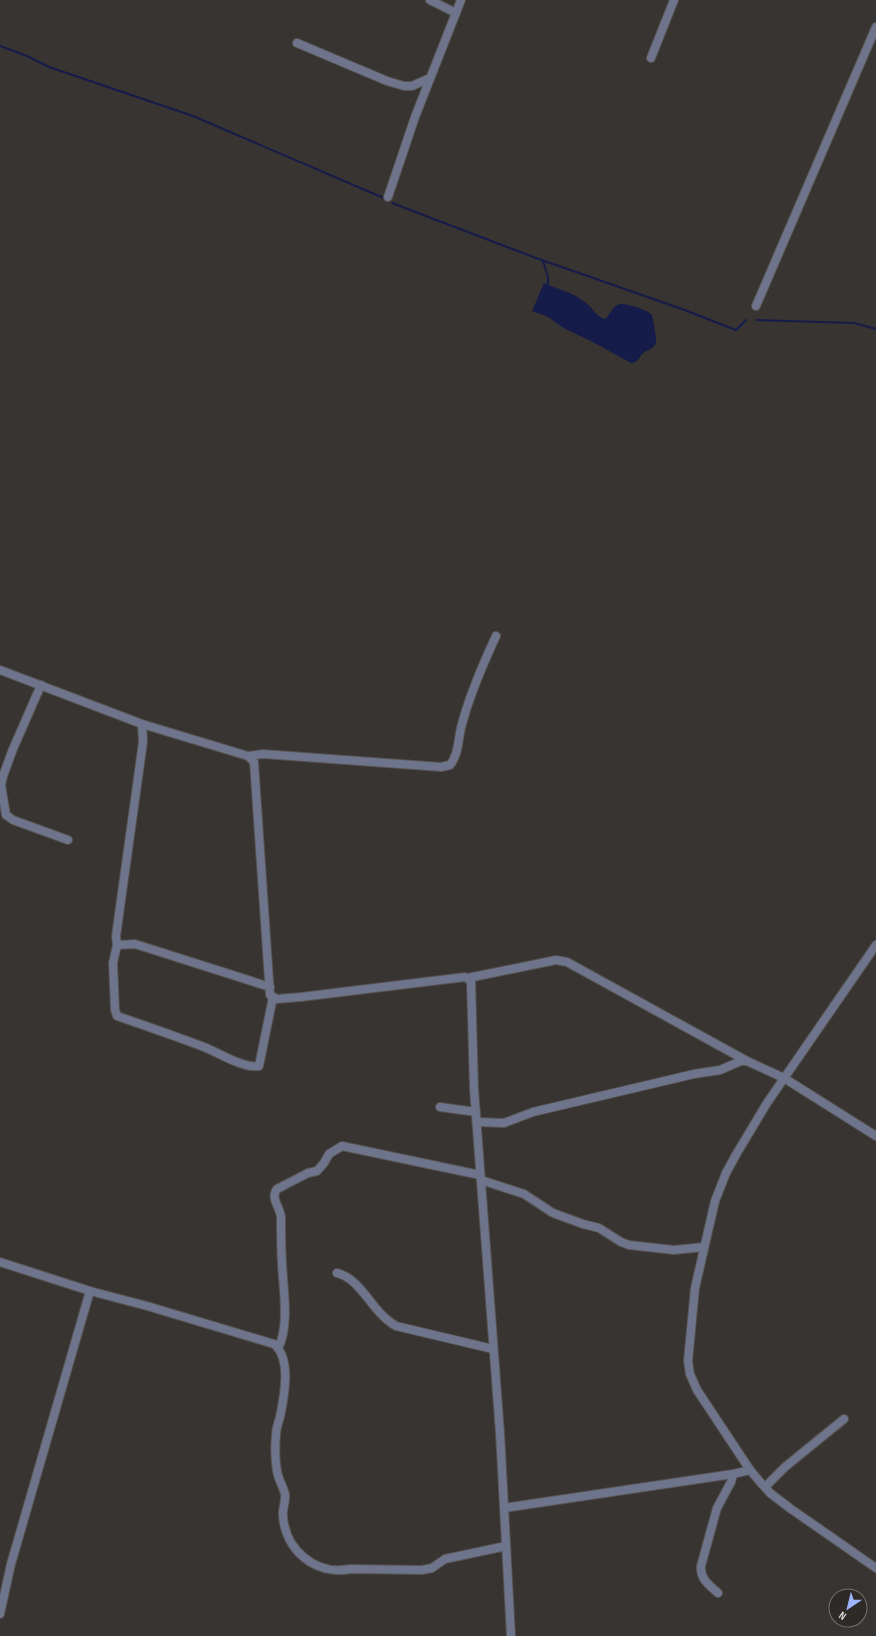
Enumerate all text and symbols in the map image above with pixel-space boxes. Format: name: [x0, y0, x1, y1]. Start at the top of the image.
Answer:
north arrow: [828, 1588, 868, 1628]
text: N: [836, 1609, 849, 1623]

